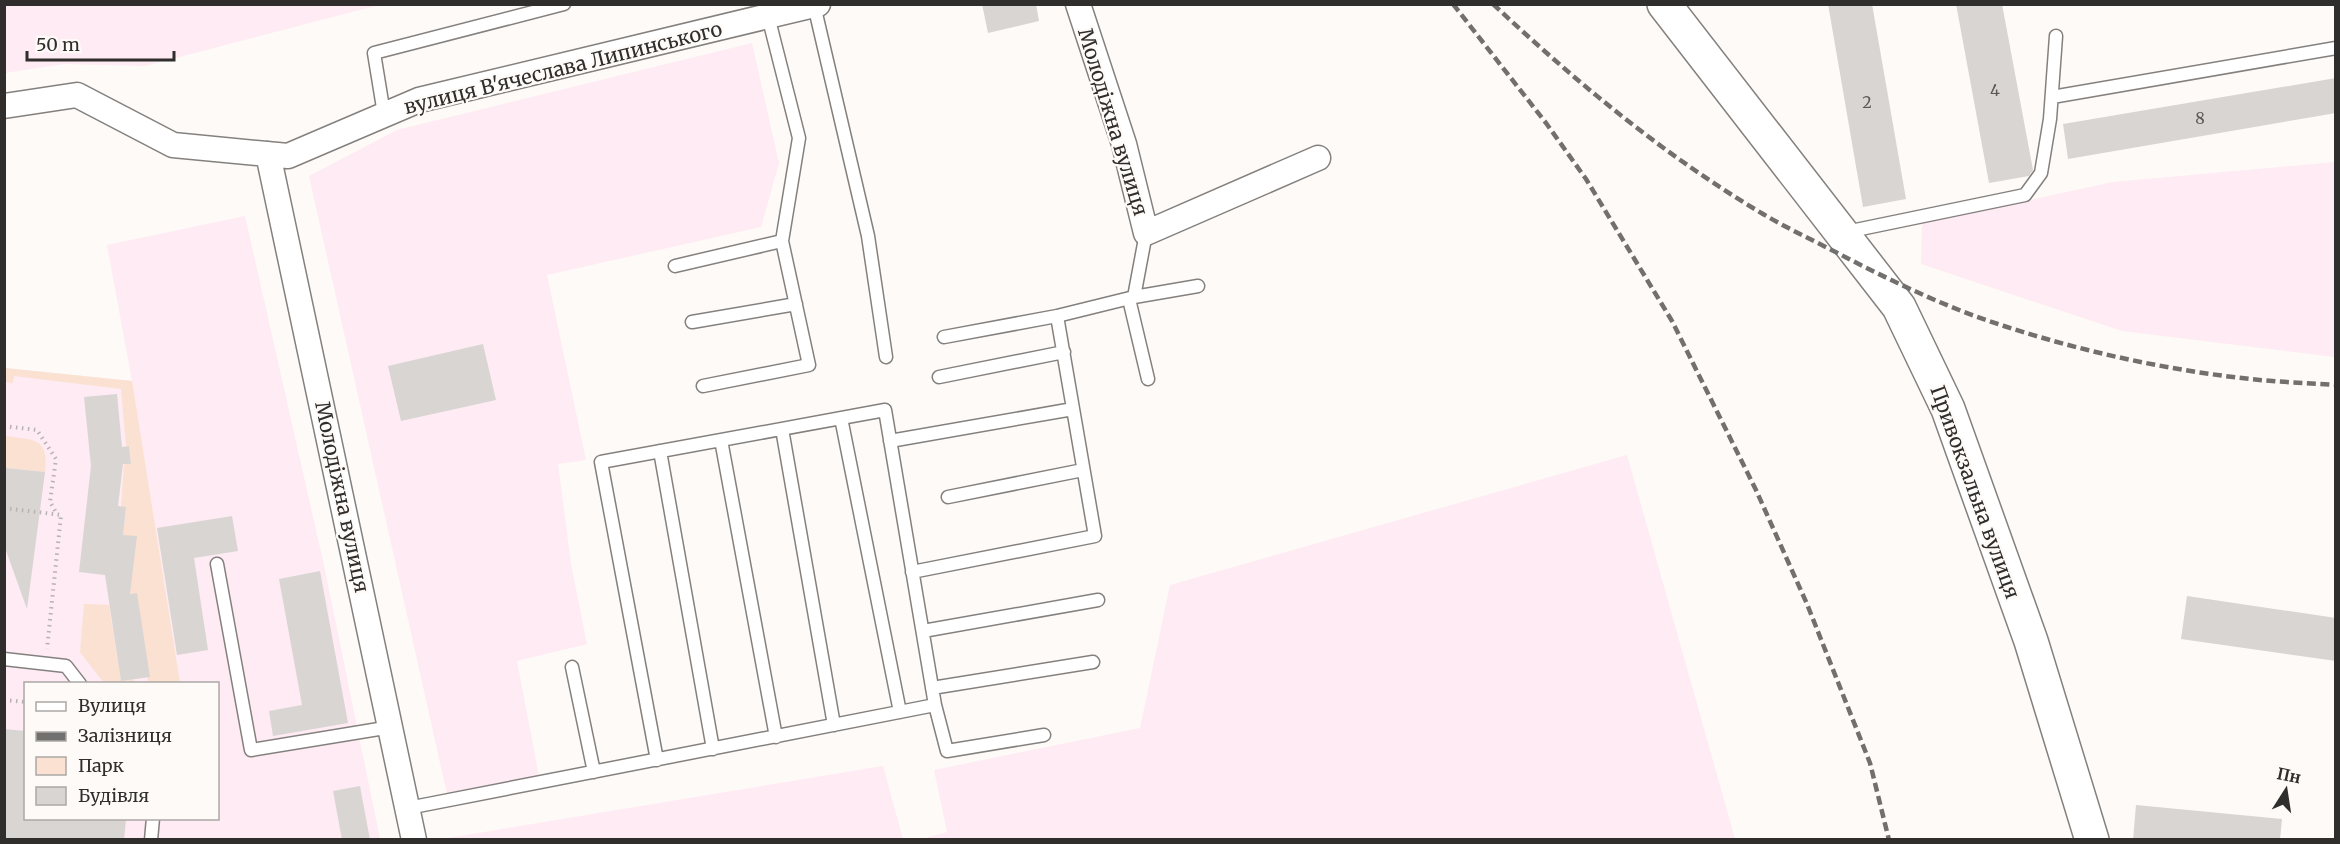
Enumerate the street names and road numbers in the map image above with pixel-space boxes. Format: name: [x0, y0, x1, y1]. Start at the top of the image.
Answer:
street label: вулиця В'ячеслава Липинського: [401, 16, 725, 119]
street label: Молодіжна вулиця: [1073, 25, 1154, 219]
street label: Привокзальна вулиця: [1925, 382, 2026, 602]
street label: Молодіжна вулиця: [310, 399, 375, 595]

